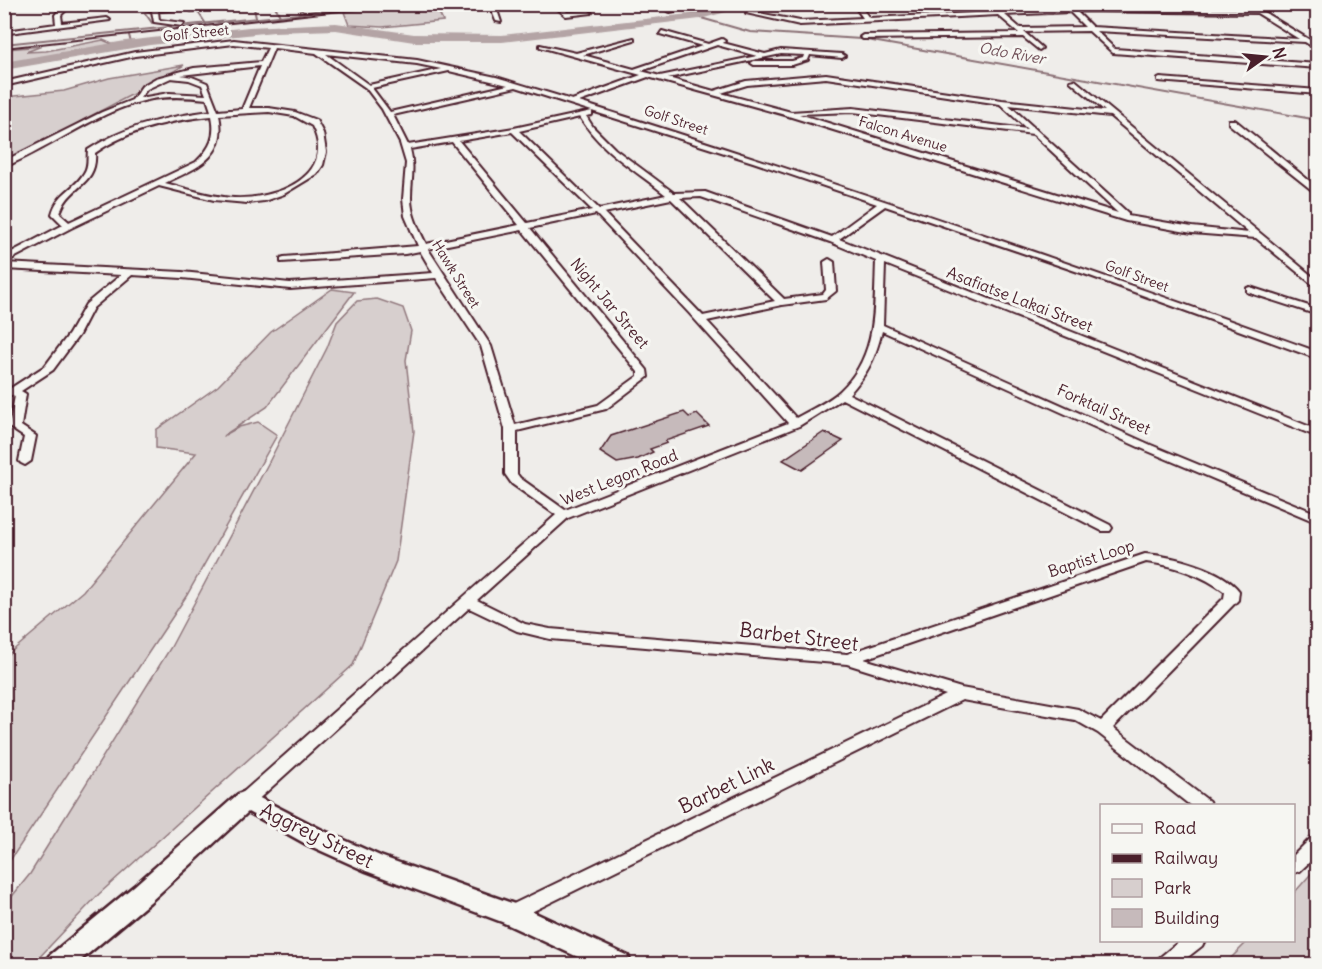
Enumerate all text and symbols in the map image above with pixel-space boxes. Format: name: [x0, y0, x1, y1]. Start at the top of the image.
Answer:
street label: Golf Street: [162, 21, 230, 45]
north arrow: [1235, 27, 1295, 87]
water label: Odo River: [977, 38, 1048, 68]
text: N: [1268, 45, 1291, 61]
street label: Golf Street: [642, 101, 711, 139]
street label: Falcon Avenue: [857, 112, 949, 156]
street label: Hawk Street: [428, 237, 484, 312]
street label: Night Jar Street: [566, 254, 654, 353]
street label: Golf Street: [1103, 256, 1172, 296]
street label: Asafiatse Lakai Street: [944, 262, 1096, 336]
street label: Forktail Street: [1054, 379, 1154, 439]
street label: West Legon Road: [558, 444, 680, 510]
street label: Baptist Loop: [1045, 535, 1137, 581]
street label: Barbet Street: [738, 616, 860, 656]
street label: Barbet Link: [674, 751, 778, 819]
street label: Aggrey Street: [256, 797, 378, 873]
legend: [1100, 804, 1295, 942]
text: Road: [1154, 816, 1197, 839]
text: Railway: [1154, 846, 1218, 869]
text: Park: [1154, 876, 1191, 899]
text: Building: [1154, 906, 1219, 929]

